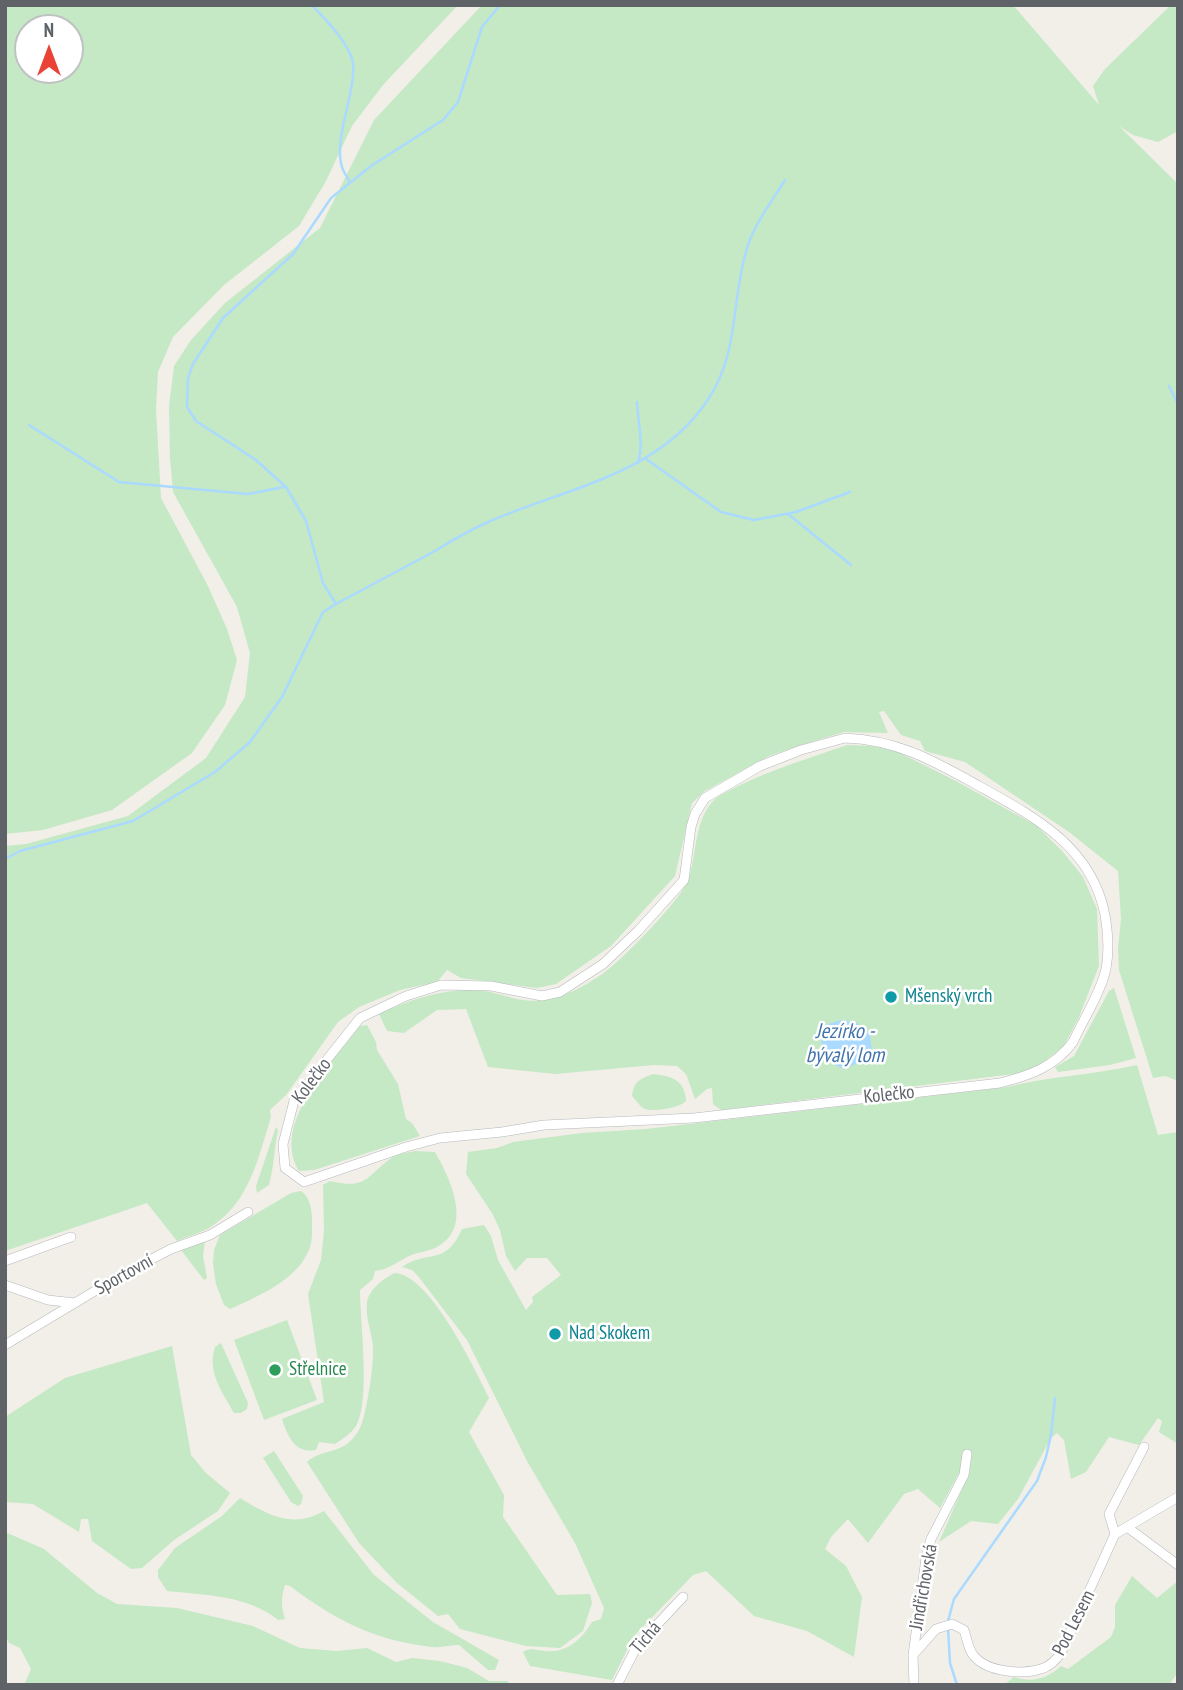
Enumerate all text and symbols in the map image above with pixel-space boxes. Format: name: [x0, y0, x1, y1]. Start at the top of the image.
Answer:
north arrow: [14, 14, 84, 84]
text: N: [44, 18, 54, 42]
place label: Mšenský vrch: [905, 986, 992, 1008]
marker: Mšenský vrch: [883, 989, 899, 1005]
water label: Jezírko - bývalý lom: [806, 1019, 884, 1069]
street label: Kolečko: [288, 1054, 336, 1108]
street label: Kolečko: [862, 1081, 916, 1109]
street label: Sportovní: [91, 1250, 157, 1300]
place label: Nad Skokem: [569, 1323, 650, 1345]
marker: Nad Skokem: [547, 1326, 563, 1342]
place label: Střelnice: [289, 1359, 347, 1381]
marker: Střelnice: [267, 1362, 283, 1378]
street label: Jindřichovská: [905, 1542, 943, 1632]
street label: Pod Lesem: [1048, 1587, 1100, 1659]
street label: Tichá: [626, 1617, 666, 1659]

